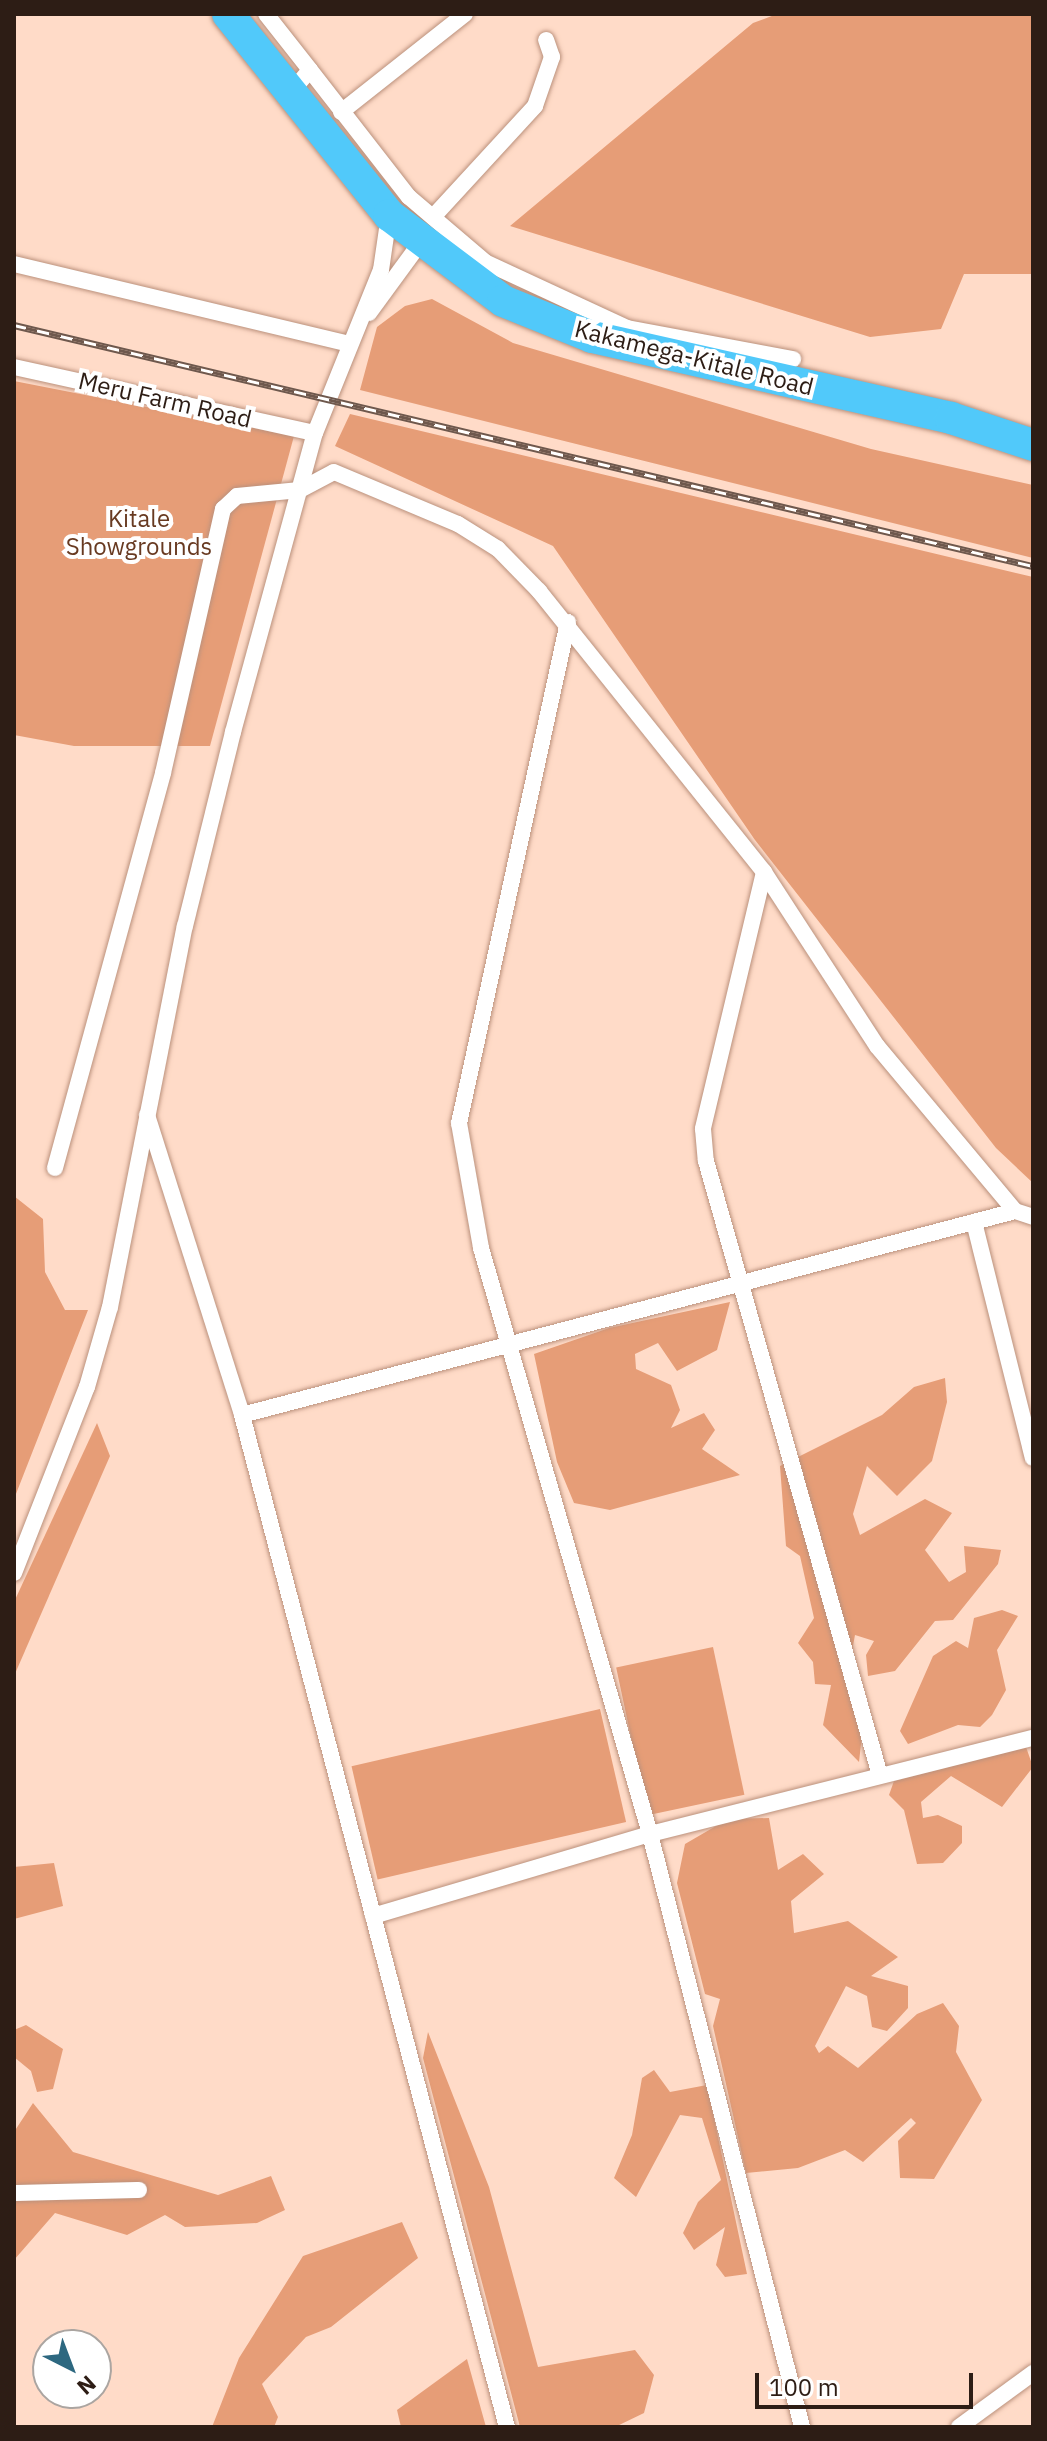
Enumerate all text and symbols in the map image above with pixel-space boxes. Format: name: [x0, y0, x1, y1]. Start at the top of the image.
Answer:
street label: Kakamega-Kitale Road: [572, 314, 816, 402]
street label: Meru Farm Road: [76, 366, 254, 434]
park label: Kitale Showgrounds: [66, 505, 212, 561]
north arrow: [32, 2329, 112, 2409]
scale bar: [759, 2357, 977, 2407]
text: N: [71, 2370, 103, 2402]
text: 100 m: [769, 2371, 839, 2403]

